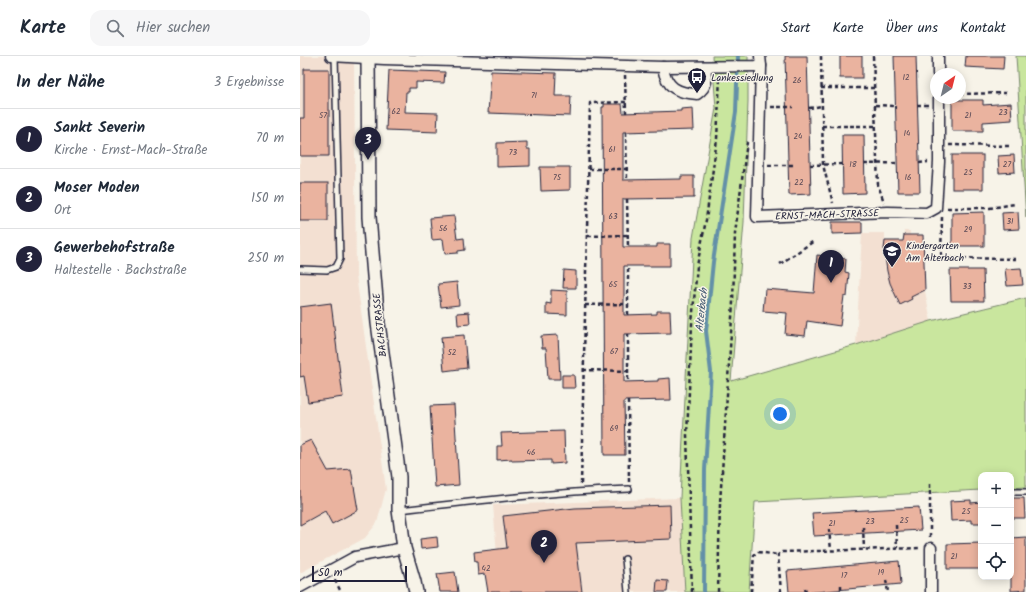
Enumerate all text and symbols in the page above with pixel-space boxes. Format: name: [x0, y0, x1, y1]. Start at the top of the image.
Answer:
search box: [90, 10, 370, 46]
text: Karte: [20, 13, 66, 43]
text: Hier suchen: [136, 16, 210, 40]
icon: search: [104, 17, 126, 39]
text: Start: [781, 17, 810, 39]
text: Karte: [832, 17, 864, 39]
text: Über uns: [886, 17, 938, 39]
text: Kontakt: [960, 17, 1006, 39]
bus stop icon: Lankessiedlung: [686, 66, 708, 94]
north arrow: [930, 68, 966, 104]
text: In der Nähe: [16, 69, 105, 96]
place label: Lankessiedlung: [711, 70, 774, 86]
house number: 12: [902, 71, 910, 84]
text: 3 Ergebnisse: [214, 72, 284, 93]
house number: 26: [792, 74, 802, 87]
house number: 71: [531, 89, 538, 102]
house number: 62: [391, 105, 401, 118]
house number: 23: [998, 106, 1008, 119]
house number: 57: [319, 109, 327, 122]
house number: 21: [964, 109, 972, 122]
text: Sankt Severin: [54, 116, 145, 140]
pin: 3: [355, 127, 381, 160]
house number: 14: [904, 127, 911, 140]
text: 1: [27, 128, 31, 149]
text: 70 m: [256, 128, 284, 149]
house number: 24: [793, 130, 803, 143]
text: Kirche · Ernst-Mach-Straße: [54, 140, 207, 161]
house number: 61: [609, 143, 616, 156]
house number: 73: [509, 146, 518, 159]
house number: 18: [849, 158, 857, 171]
house number: 27: [1003, 158, 1011, 171]
house number: 25: [964, 166, 973, 179]
house number: 75: [553, 171, 562, 184]
house number: 16: [905, 171, 911, 184]
text: Moser Moden: [54, 176, 140, 200]
house number: 22: [794, 176, 804, 189]
text: 2: [25, 188, 33, 209]
text: 150 m: [251, 188, 284, 209]
text: Ort: [54, 200, 71, 221]
street label: ERNST-MACH-STRASSE: [775, 205, 880, 225]
house number: 63: [608, 210, 618, 223]
house number: 31: [1006, 215, 1014, 228]
house number: 56: [439, 222, 447, 235]
house number: 29: [964, 223, 972, 236]
text: Gewerbehofstraße: [54, 236, 174, 260]
place label: Kindergarten Am Alterbach: [906, 238, 964, 266]
school or university icon: Kindergarten Am Alterbach: [881, 240, 903, 268]
text: 3: [25, 248, 33, 269]
text: 250 m: [247, 248, 284, 269]
pin: 1: [818, 250, 844, 283]
text: Haltestelle · Bachstraße: [54, 260, 187, 281]
house number: 65: [609, 278, 618, 291]
house number: 33: [962, 280, 972, 293]
water label: Alterbach: [691, 286, 713, 333]
street label: BACHSTRASSE: [369, 291, 391, 358]
house number: 67: [610, 345, 618, 358]
house number: 52: [448, 346, 457, 359]
your location: [770, 404, 790, 424]
house number: 69: [610, 422, 618, 435]
house number: 46: [527, 446, 535, 459]
map controls: [978, 472, 1014, 580]
button: +: [978, 472, 1014, 508]
house number: 25: [962, 505, 971, 518]
button: −: [978, 508, 1014, 544]
house number: 25: [900, 514, 909, 527]
house number: 23: [865, 515, 875, 528]
house number: 21: [828, 517, 836, 530]
pin: 2: [531, 530, 557, 563]
button: locate: [978, 544, 1014, 580]
house number: 21: [950, 550, 958, 563]
house number: 42: [481, 562, 491, 575]
scale bar: [312, 564, 407, 583]
text: 50 m: [318, 564, 343, 582]
house number: 19: [878, 566, 884, 579]
house number: 17: [841, 569, 847, 582]

